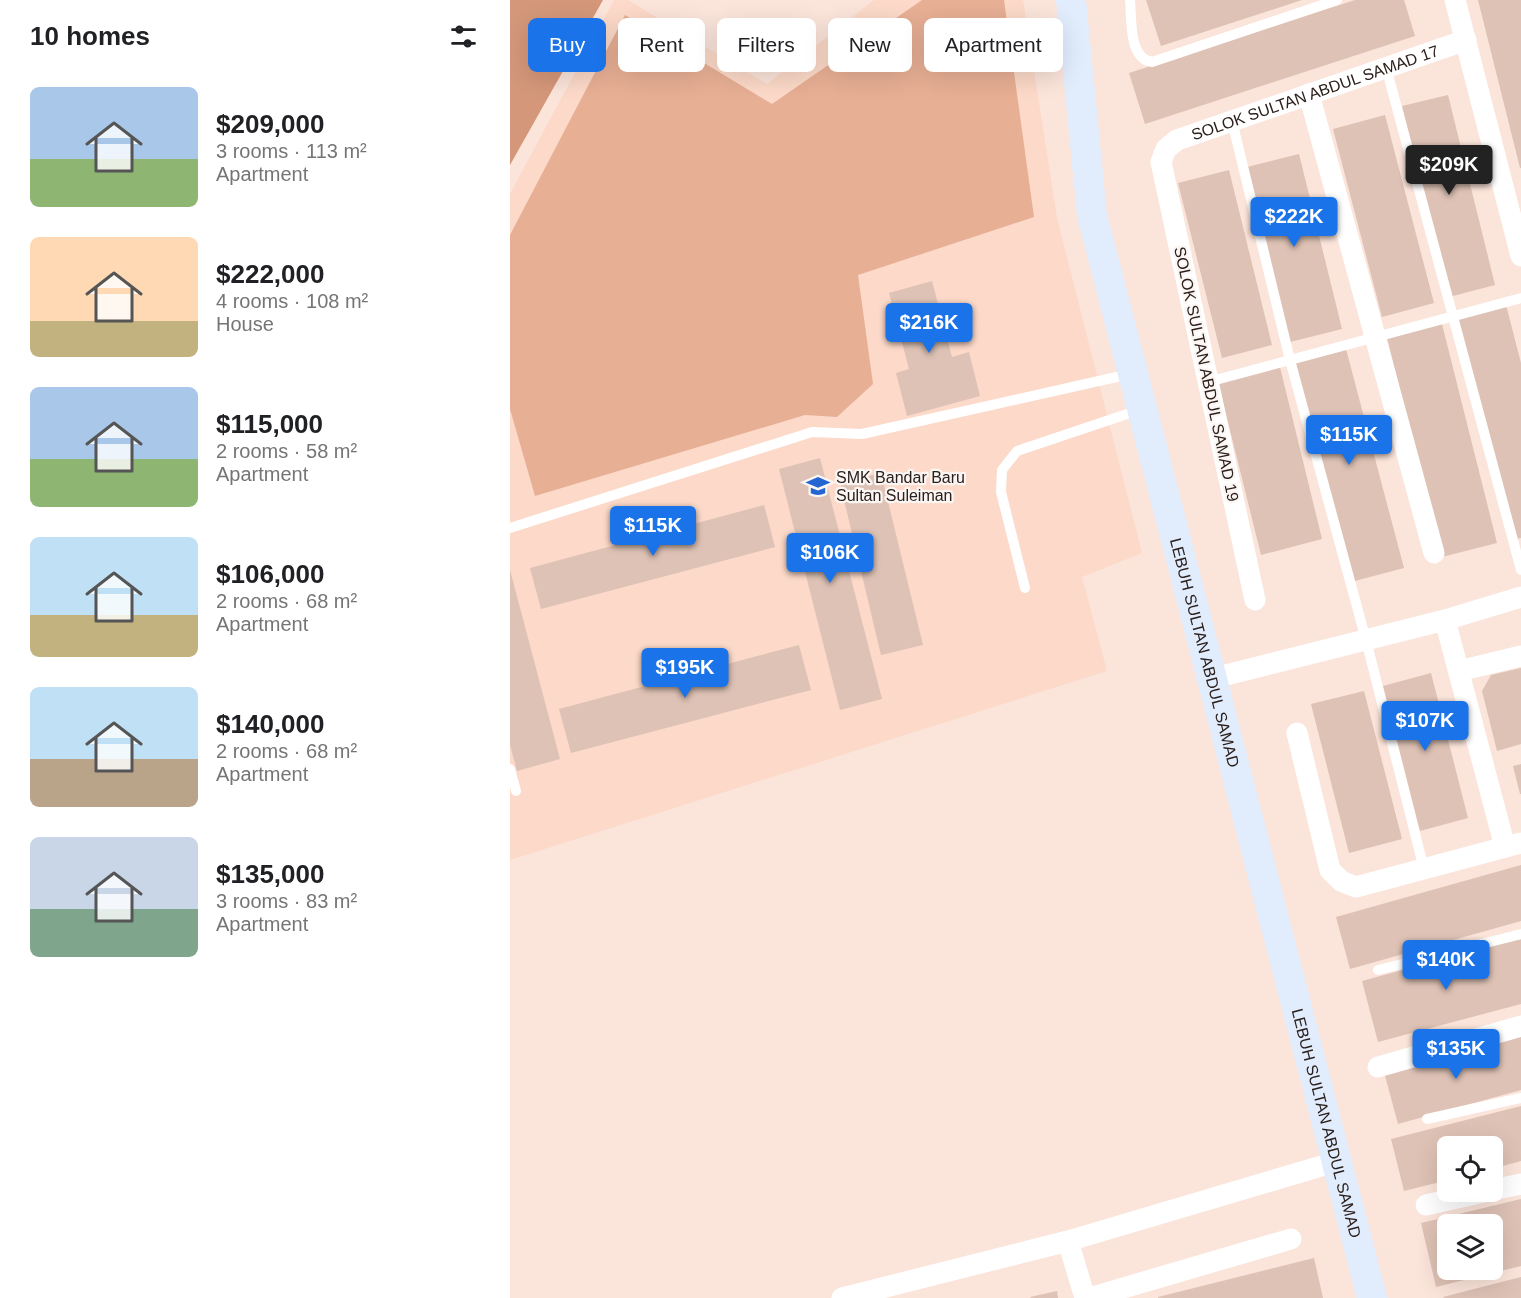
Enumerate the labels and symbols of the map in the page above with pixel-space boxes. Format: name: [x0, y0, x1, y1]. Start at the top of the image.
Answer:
street label: SOLOK SULTAN ABDUL SAMAD 17: [1189, 42, 1441, 143]
pin: $209K: [1407, 145, 1491, 196]
pin: $222K: [1252, 197, 1336, 248]
street label: SOLOK SULTAN ABDUL SAMAD 19: [1171, 245, 1242, 503]
pin: $216K: [887, 303, 971, 354]
pin: $115K: [1307, 415, 1391, 466]
place label: SMK Bandar Baru Sultan Suleiman: [836, 469, 965, 504]
school or university icon: SMK Bandar Baru Sultan Suleiman: [805, 473, 831, 499]
pin: $115K: [611, 506, 695, 557]
pin: $106K: [788, 533, 872, 584]
street label: LEBUH SULTAN ABDUL SAMAD: [1167, 536, 1242, 769]
pin: $195K: [643, 648, 727, 699]
pin: $107K: [1383, 701, 1467, 752]
pin: $140K: [1404, 940, 1488, 991]
street label: LEBUH SULTAN ABDUL SAMAD: [1288, 1007, 1364, 1240]
pin: $135K: [1414, 1029, 1498, 1080]

